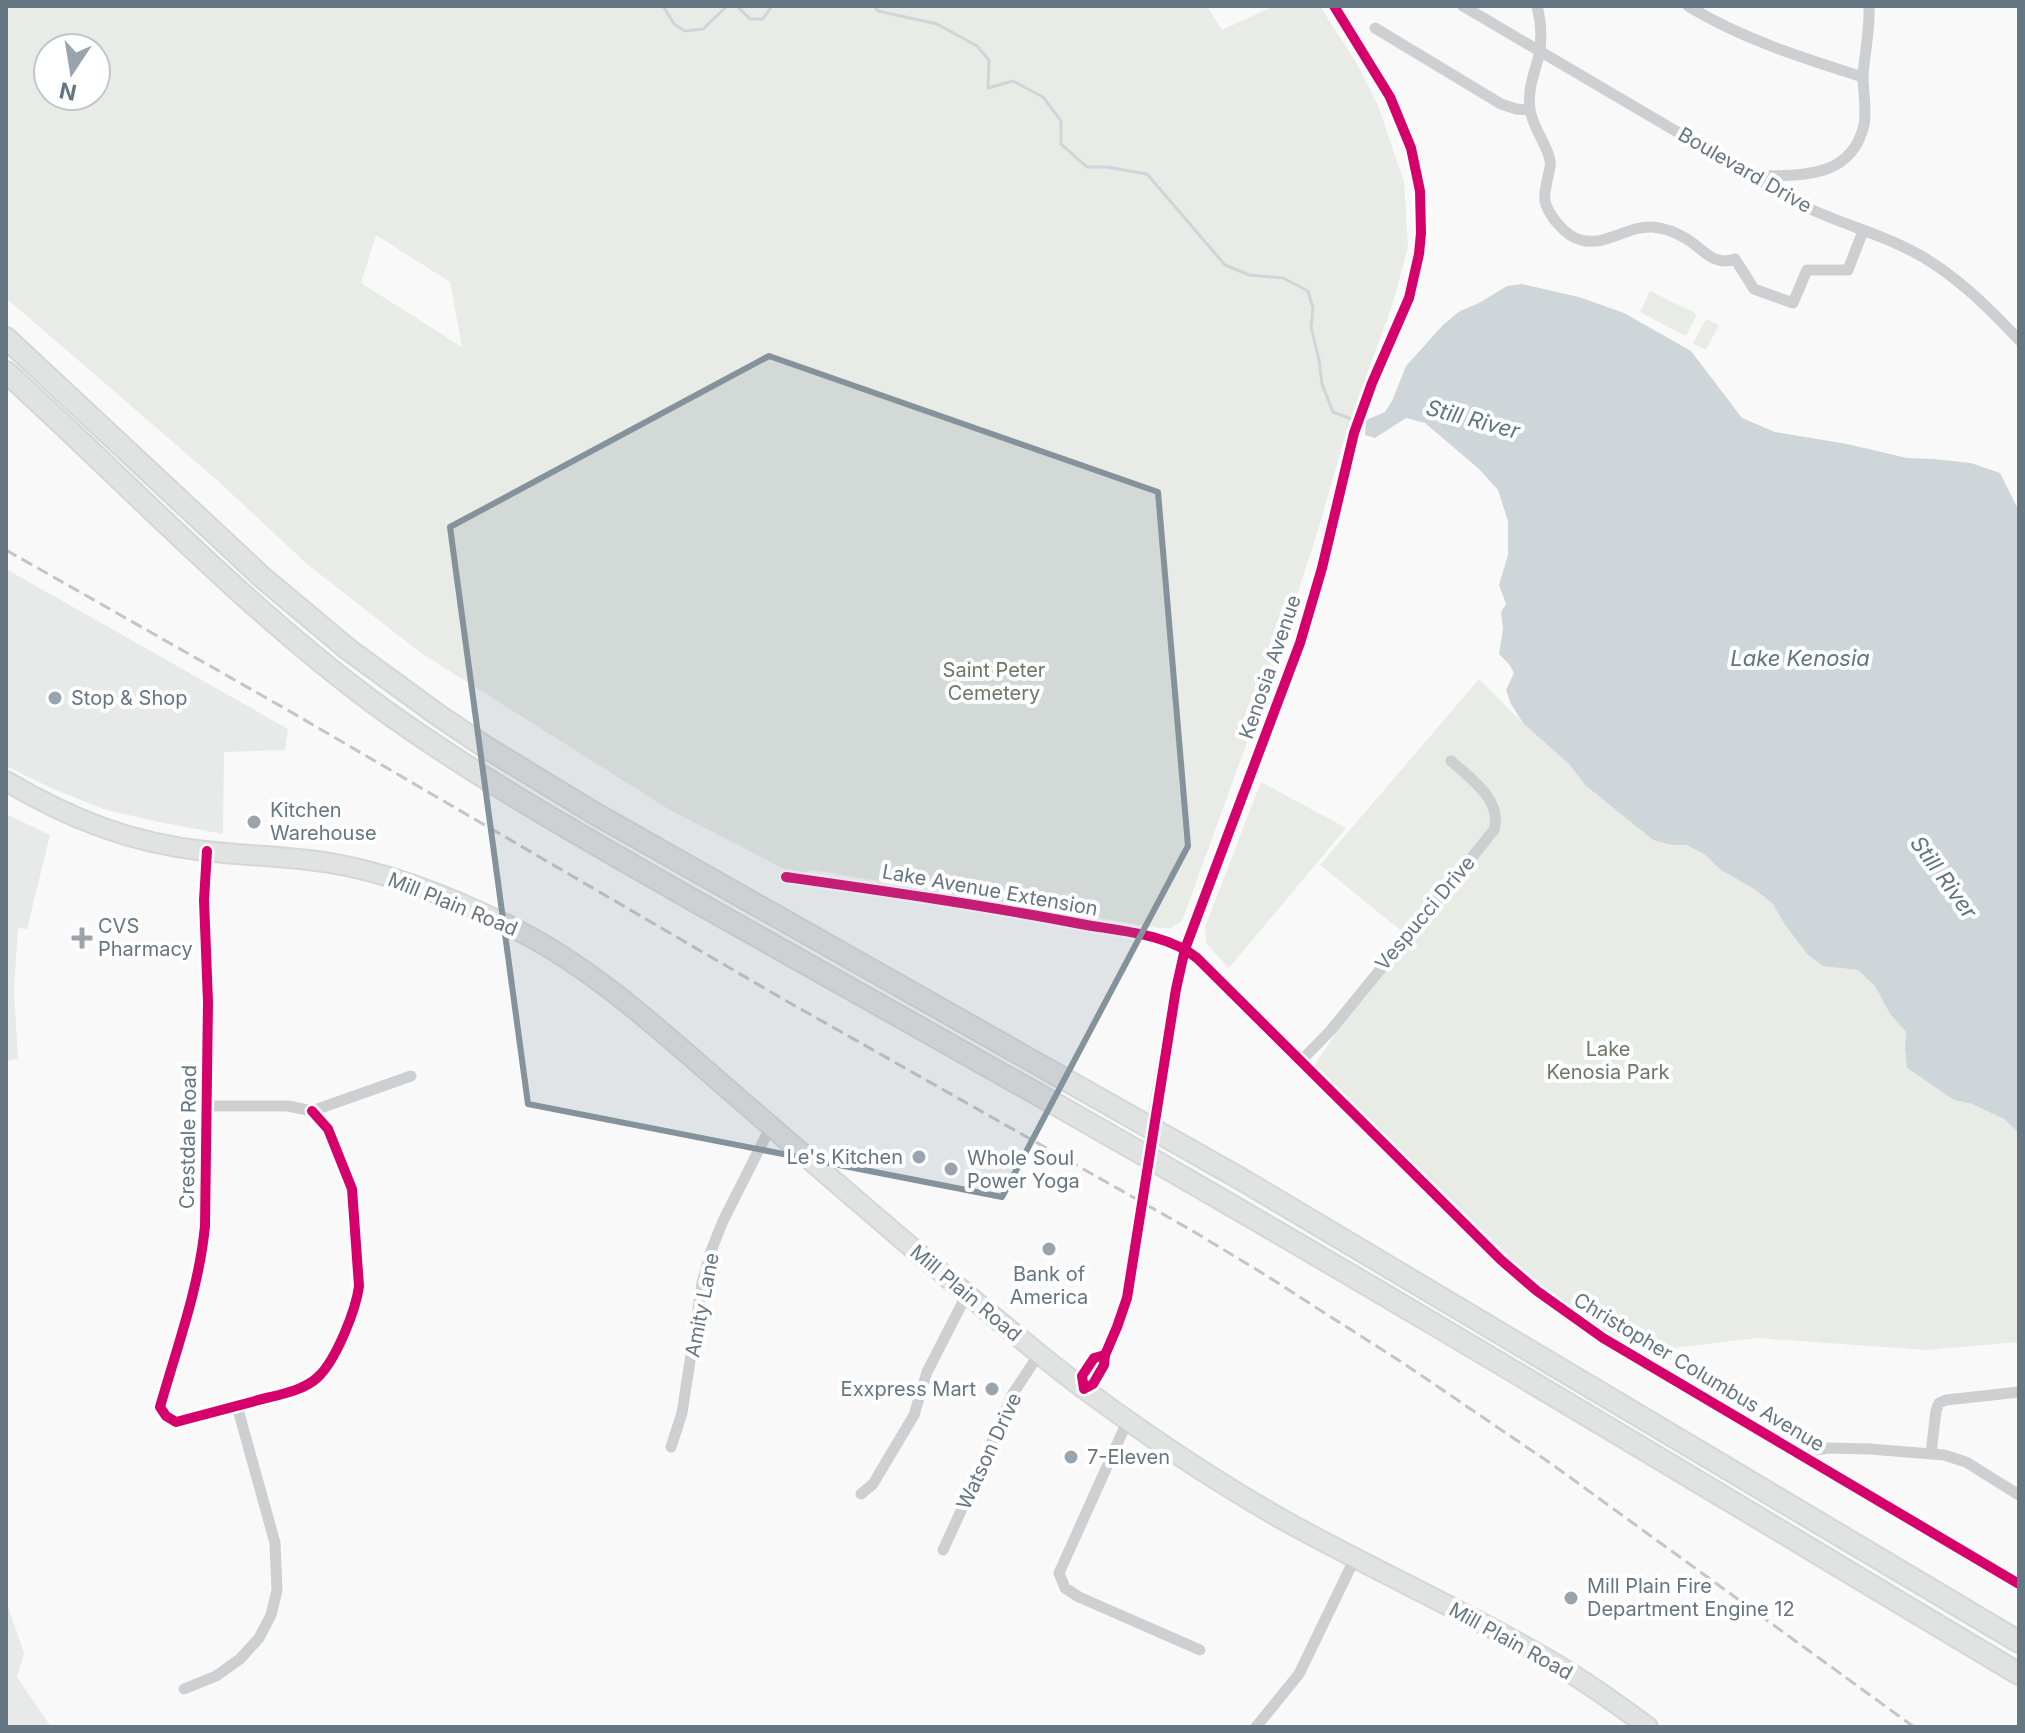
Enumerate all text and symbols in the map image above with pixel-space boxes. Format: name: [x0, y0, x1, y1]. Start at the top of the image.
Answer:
north arrow: [32, 32, 112, 112]
text: N: [57, 77, 79, 106]
street label: Boulevard Drive: [1674, 122, 1816, 218]
water label: Still River: [1423, 394, 1523, 444]
street label: Kenosia Avenue: [1234, 592, 1306, 742]
water label: Lake Kenosia: [1730, 645, 1870, 671]
park label: Saint Peter Cemetery: [943, 658, 1046, 705]
place label: Stop & Shop: [71, 686, 187, 710]
marker: Stop & Shop: [46, 689, 64, 707]
place label: Kitchen Warehouse: [270, 798, 377, 845]
marker: Kitchen Warehouse: [245, 813, 263, 831]
water label: Still River: [1905, 831, 1983, 924]
street label: Vespucci Drive: [1370, 851, 1480, 975]
street label: Lake Avenue Extension: [880, 859, 1100, 921]
street label: Mill Plain Road: [385, 867, 521, 941]
place label: CVS Pharmacy: [98, 914, 193, 961]
marker: CVS Pharmacy: [73, 929, 91, 947]
park label: Lake Kenosia Park: [1546, 1037, 1670, 1084]
street label: Crestdale Road: [175, 1065, 201, 1209]
place label: Le's Kitchen: [786, 1145, 903, 1169]
place label: Whole Soul Power Yoga: [967, 1146, 1080, 1193]
marker: Le's Kitchen: [910, 1148, 928, 1166]
marker: Whole Soul Power Yoga: [942, 1160, 960, 1178]
street label: Mill Plain Road: [906, 1240, 1026, 1346]
marker: Bank of America: [1040, 1240, 1058, 1258]
street label: Amity Lane: [680, 1251, 724, 1359]
place label: Bank of America: [1010, 1262, 1088, 1309]
street label: Christopher Columbus Avenue: [1569, 1287, 1829, 1457]
place label: Exxpress Mart: [841, 1377, 976, 1401]
marker: Exxpress Mart: [983, 1380, 1001, 1398]
street label: Watson Drive: [952, 1389, 1026, 1513]
place label: 7-Eleven: [1087, 1445, 1170, 1469]
marker: 7-Eleven: [1062, 1448, 1080, 1466]
place label: Mill Plain Fire Department Engine 12: [1587, 1574, 1795, 1621]
marker: Mill Plain Fire Department Engine 12: [1562, 1589, 1580, 1607]
street label: Mill Plain Road: [1445, 1597, 1577, 1685]

